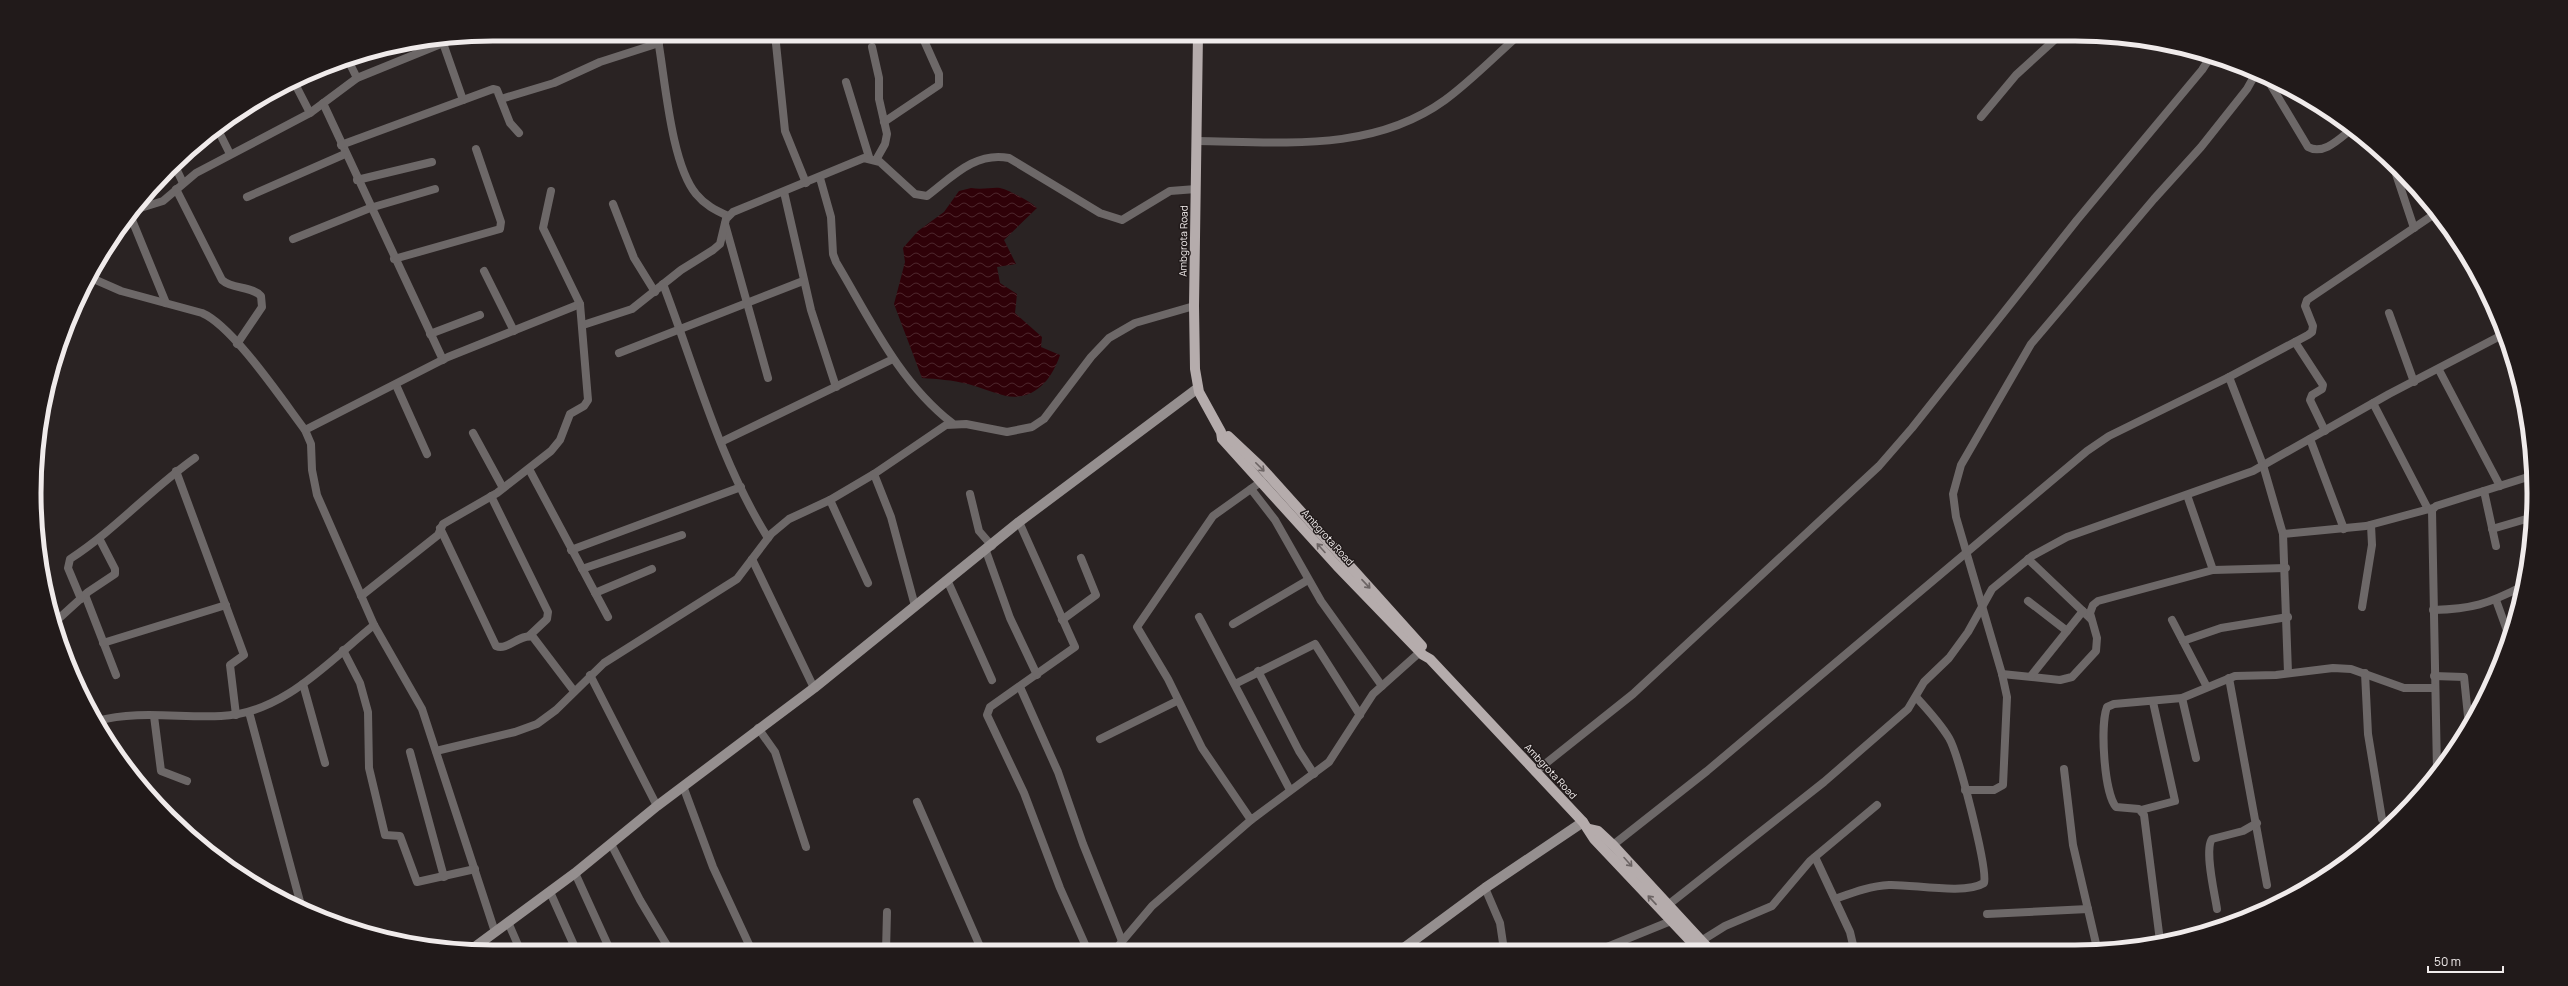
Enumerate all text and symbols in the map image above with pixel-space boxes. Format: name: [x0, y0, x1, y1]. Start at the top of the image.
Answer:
street label: Ambgrota Road: [1175, 205, 1191, 277]
one-way arrow: [1255, 462, 1265, 472]
street label: Ambgrota Road: [1299, 506, 1357, 568]
one-way arrow: [1316, 543, 1326, 553]
one-way arrow: [1361, 579, 1371, 589]
street label: Ambgrota Road: [1522, 740, 1580, 802]
one-way arrow: [1624, 857, 1633, 868]
one-way arrow: [1647, 895, 1657, 905]
scale bar: [2428, 948, 2503, 974]
text: 50 m: [2434, 953, 2461, 970]

